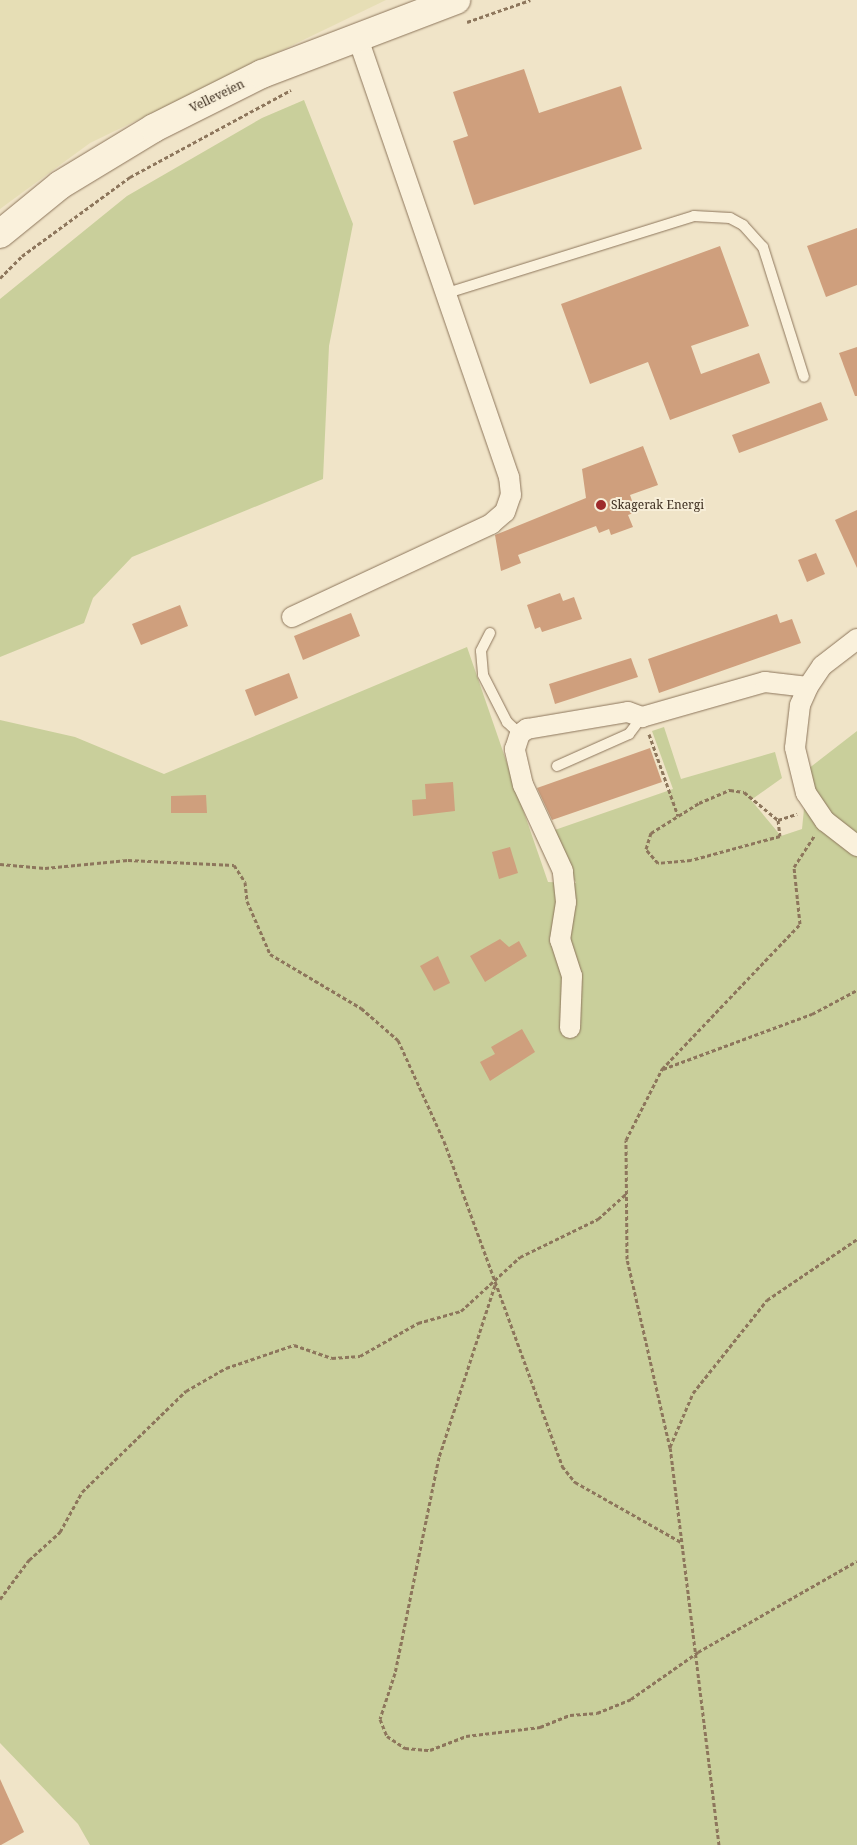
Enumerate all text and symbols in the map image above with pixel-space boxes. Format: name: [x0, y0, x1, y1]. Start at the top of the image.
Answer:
street label: Velleveien: [187, 77, 247, 115]
place label: Skagerak Energi: [611, 498, 704, 512]
marker: Skagerak Energi: [595, 499, 607, 511]

